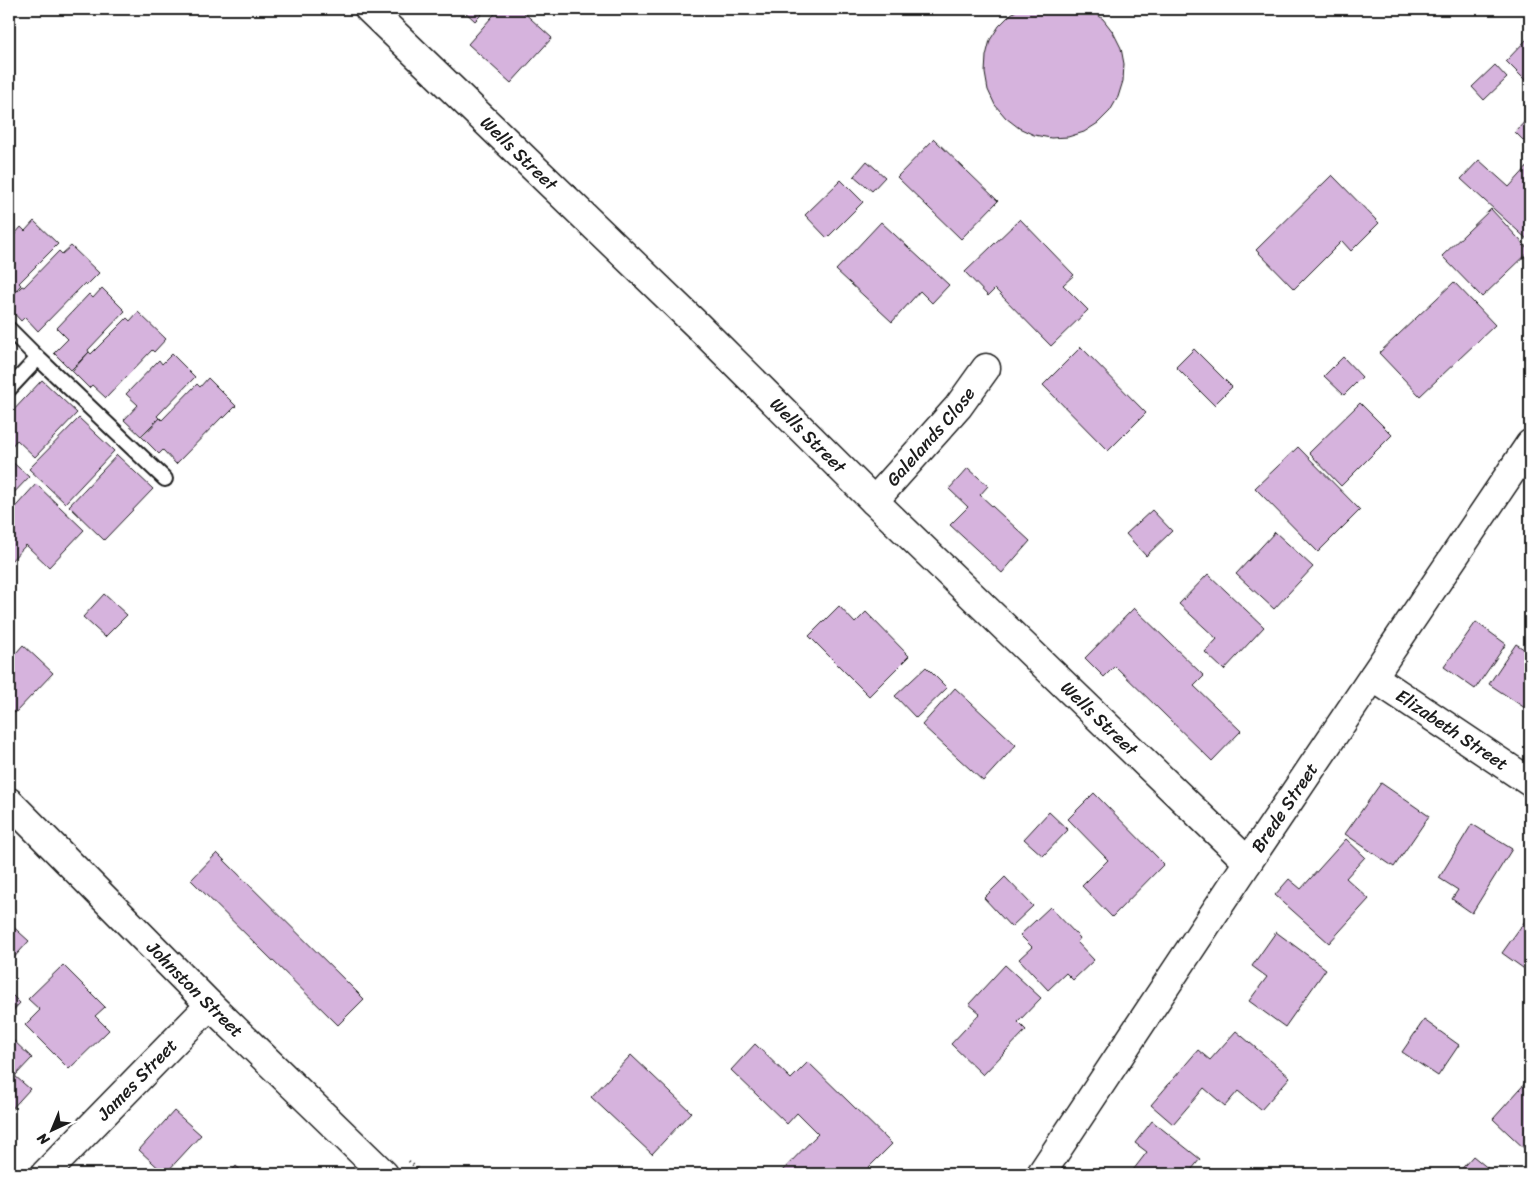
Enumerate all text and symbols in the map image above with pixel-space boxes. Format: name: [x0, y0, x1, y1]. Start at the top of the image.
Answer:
street label: Wells Street: [472, 108, 566, 199]
street label: Galelands Close: [878, 380, 984, 494]
street label: Wells Street: [762, 390, 855, 482]
street label: Wells Street: [1053, 673, 1146, 764]
street label: Elizabeth Street: [1389, 680, 1515, 779]
street label: Brede Street: [1243, 756, 1327, 859]
street label: Johnston Street: [138, 932, 251, 1046]
street label: James Street: [88, 1031, 186, 1129]
north arrow: [28, 1106, 78, 1156]
text: N: [31, 1126, 56, 1152]

